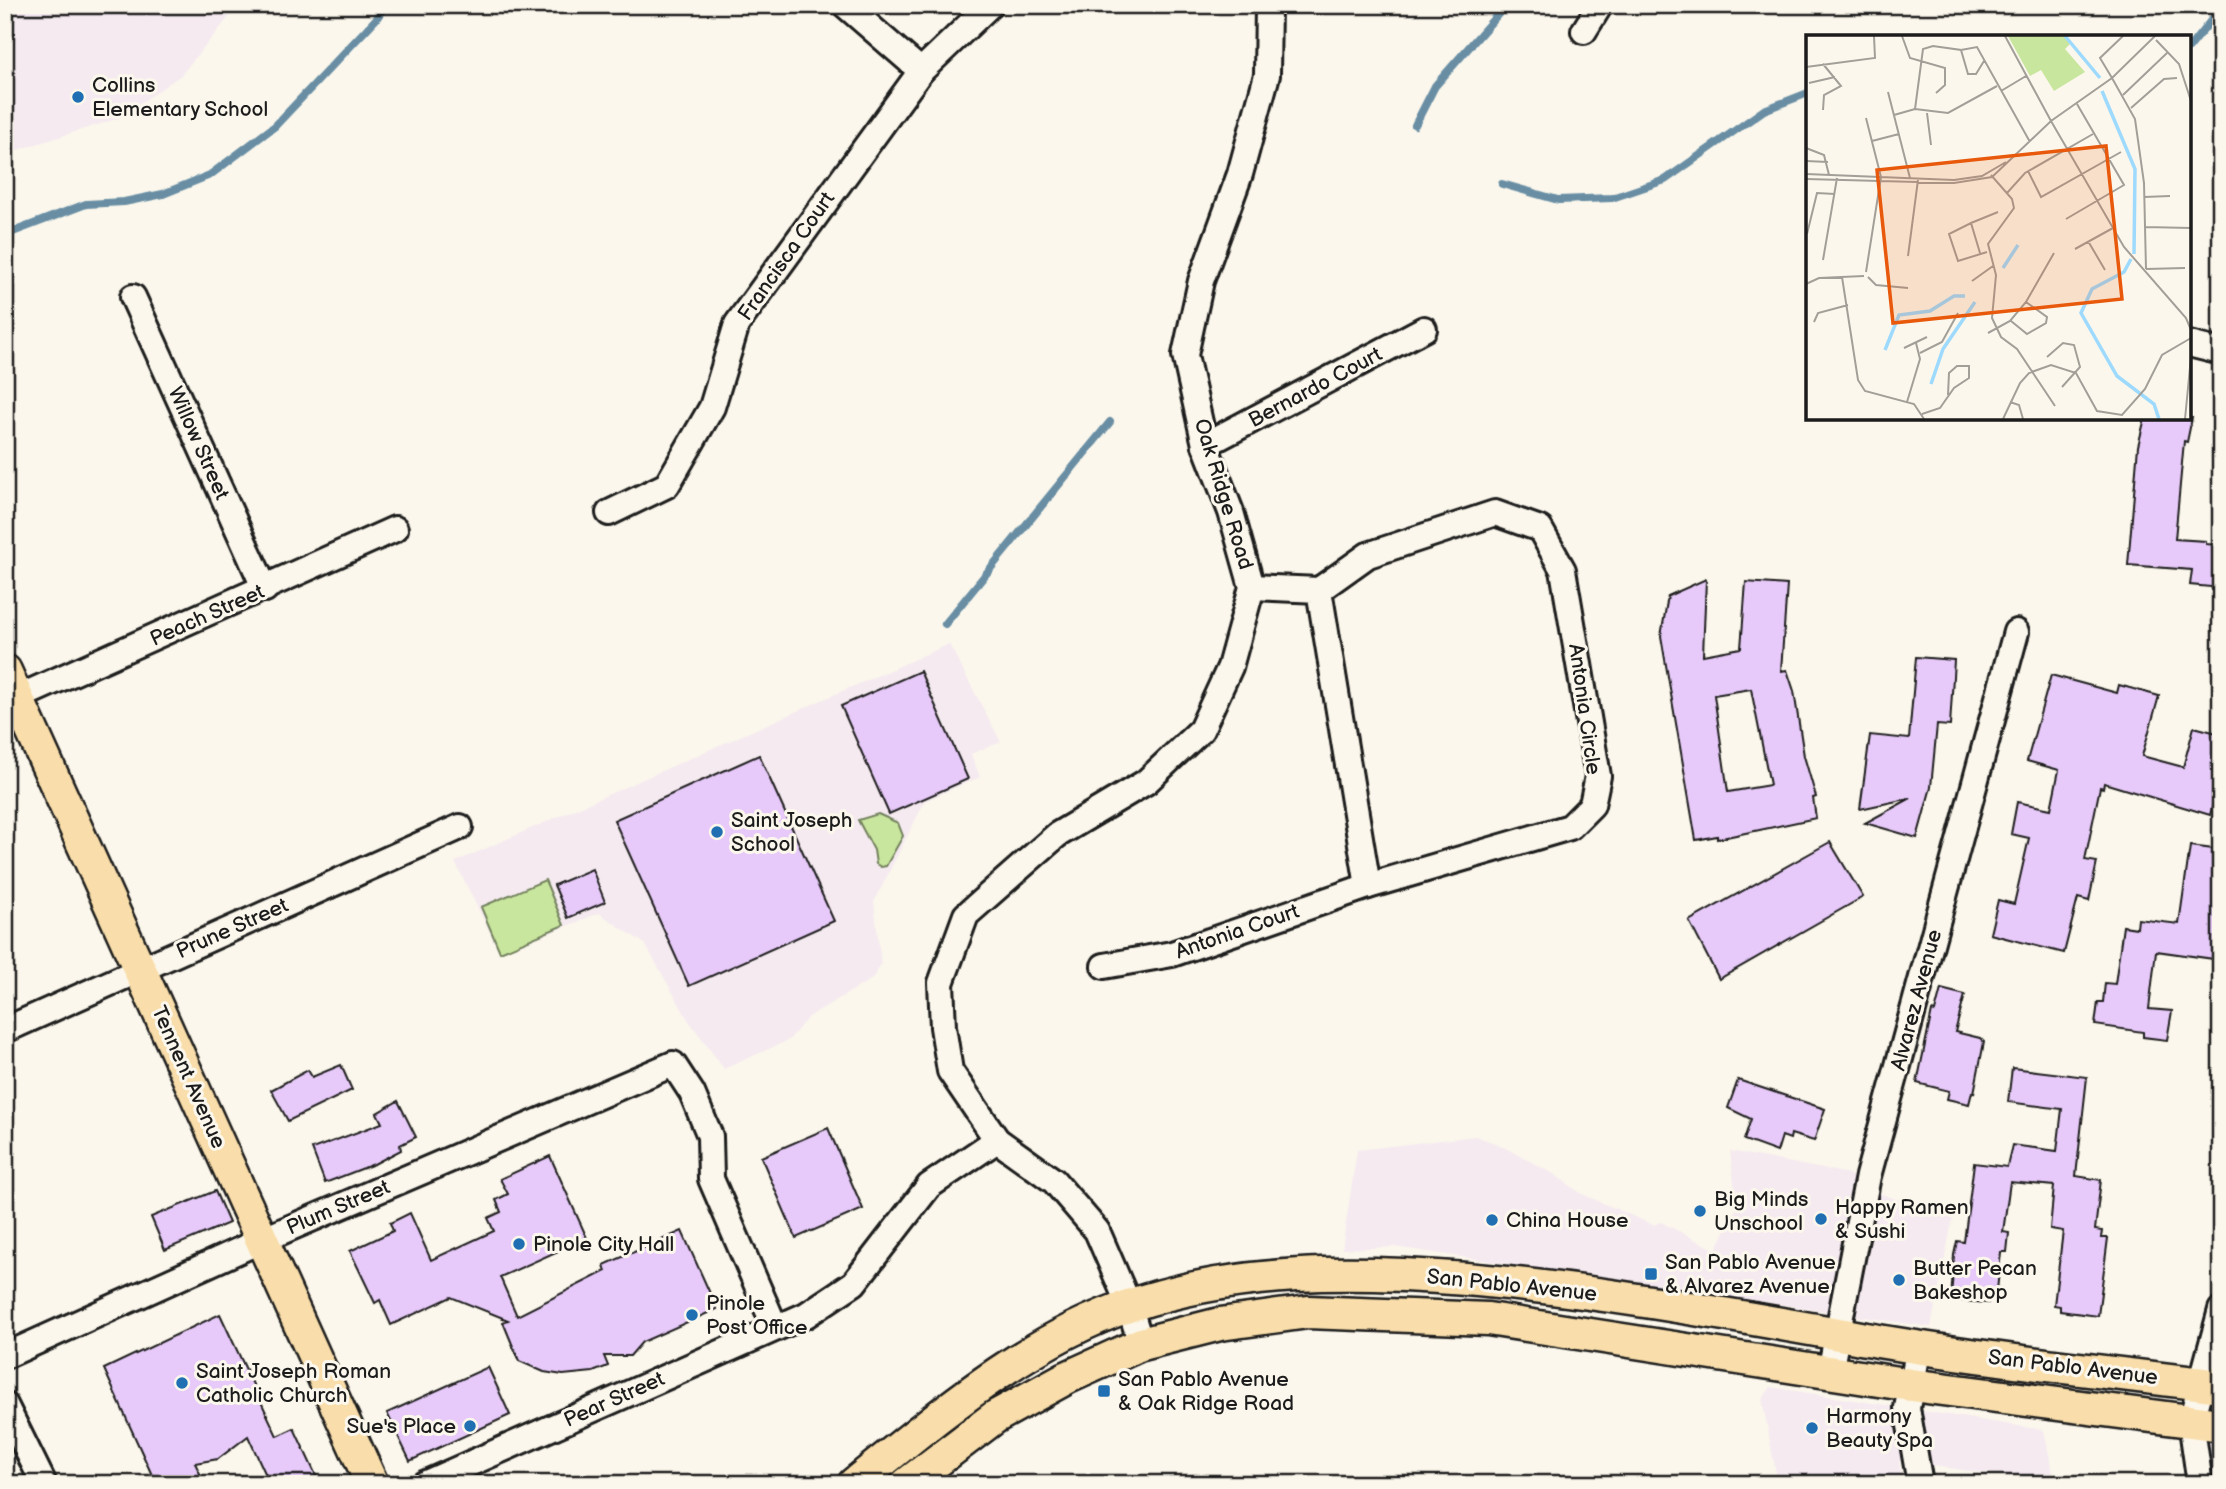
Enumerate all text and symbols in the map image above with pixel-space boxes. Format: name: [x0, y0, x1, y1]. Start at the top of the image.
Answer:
inset map: [1806, 35, 2191, 420]
place label: Collins Elementary School: [92, 73, 268, 122]
marker: Collins Elementary School: [70, 89, 86, 105]
street label: Francisca Court: [733, 187, 840, 325]
street label: Bernardo Court: [1244, 342, 1387, 433]
street label: Willow Street: [162, 383, 235, 504]
street label: Oak Ridge Road: [1189, 416, 1258, 573]
street label: Peach Street: [146, 579, 269, 652]
street label: Antonia Circle: [1563, 642, 1606, 776]
place label: Saint Joseph School: [731, 808, 852, 857]
marker: Saint Joseph School: [709, 824, 725, 840]
street label: Prune Street: [172, 892, 292, 964]
street label: Antonia Court: [1172, 898, 1303, 964]
street label: Alvarez Avenue: [1886, 927, 1947, 1073]
street label: Tennent Avenue: [146, 1002, 231, 1152]
street label: Plum Street: [283, 1174, 394, 1240]
place label: Big Minds Unschool: [1714, 1187, 1808, 1236]
place label: Happy Ramen & Sushi: [1835, 1195, 1969, 1244]
marker: Big Minds Unschool: [1692, 1203, 1708, 1219]
place label: China House: [1506, 1208, 1628, 1233]
marker: Happy Ramen & Sushi: [1813, 1211, 1829, 1227]
marker: China House: [1484, 1212, 1500, 1228]
place label: Pinole City Hall: [533, 1232, 674, 1257]
marker: Pinole City Hall: [511, 1236, 527, 1252]
place label: San Pablo Avenue & Alvarez Avenue: [1665, 1250, 1836, 1299]
place label: Butter Pecan Bakeshop: [1913, 1256, 2037, 1305]
street label: San Pablo Avenue: [1426, 1264, 1598, 1307]
marker: San Pablo Avenue & Alvarez Avenue: [1643, 1266, 1659, 1282]
marker: Butter Pecan Bakeshop: [1891, 1272, 1907, 1288]
place label: Pinole Post Office: [706, 1291, 807, 1340]
marker: Pinole Post Office: [684, 1307, 700, 1323]
street label: San Pablo Avenue: [1987, 1345, 2159, 1390]
place label: Saint Joseph Roman Catholic Church: [196, 1359, 391, 1408]
street label: Pear Street: [560, 1366, 669, 1433]
place label: San Pablo Avenue & Oak Ridge Road: [1118, 1367, 1294, 1416]
marker: Saint Joseph Roman Catholic Church: [174, 1375, 190, 1391]
marker: San Pablo Avenue & Oak Ridge Road: [1096, 1383, 1112, 1399]
place label: Harmony Beauty Spa: [1826, 1404, 1933, 1453]
place label: Sue's Place: [347, 1414, 456, 1439]
marker: Sue's Place: [462, 1418, 478, 1434]
marker: Harmony Beauty Spa: [1804, 1420, 1820, 1436]

